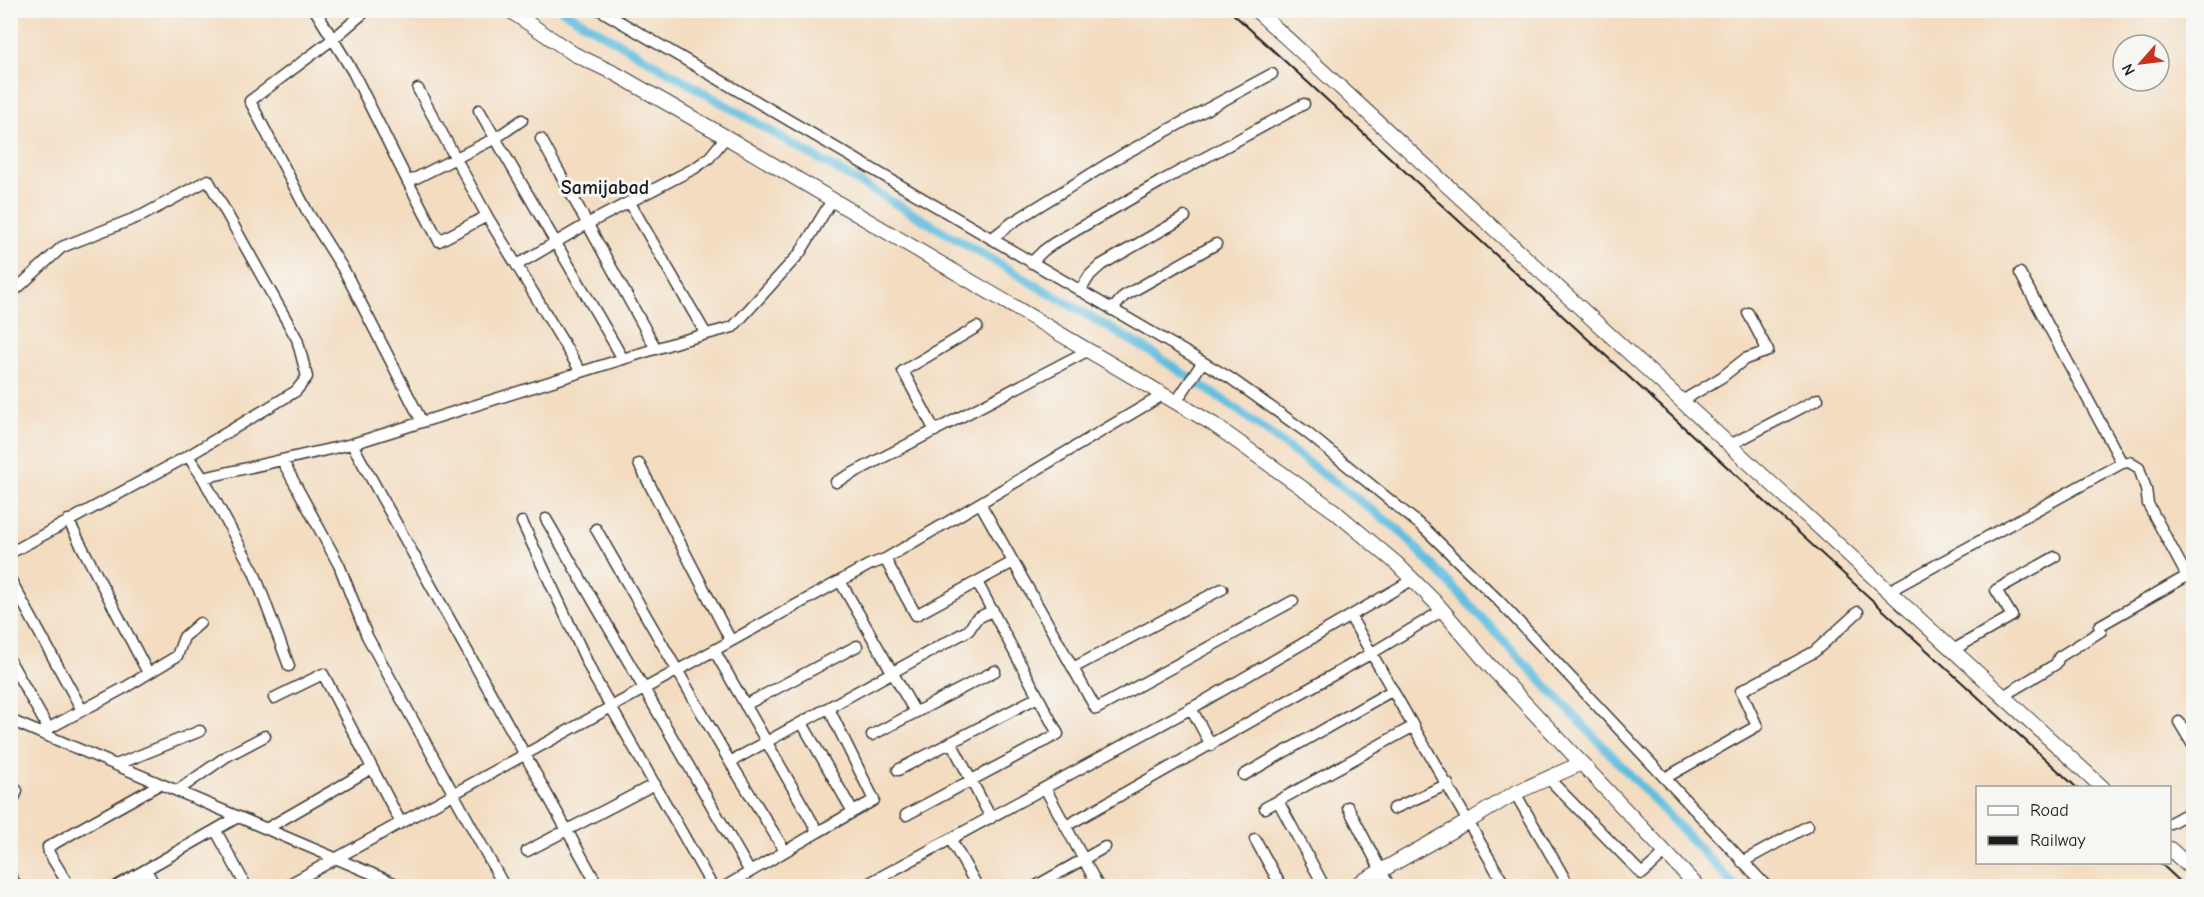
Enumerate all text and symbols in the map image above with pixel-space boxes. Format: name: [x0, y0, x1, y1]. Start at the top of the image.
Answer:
north arrow: [2111, 33, 2171, 93]
text: N: [2118, 61, 2139, 78]
district label: Samijabad: [561, 176, 649, 199]
legend: [1976, 786, 2171, 864]
text: Road: [2030, 800, 2069, 821]
text: Railway: [2030, 830, 2087, 851]

